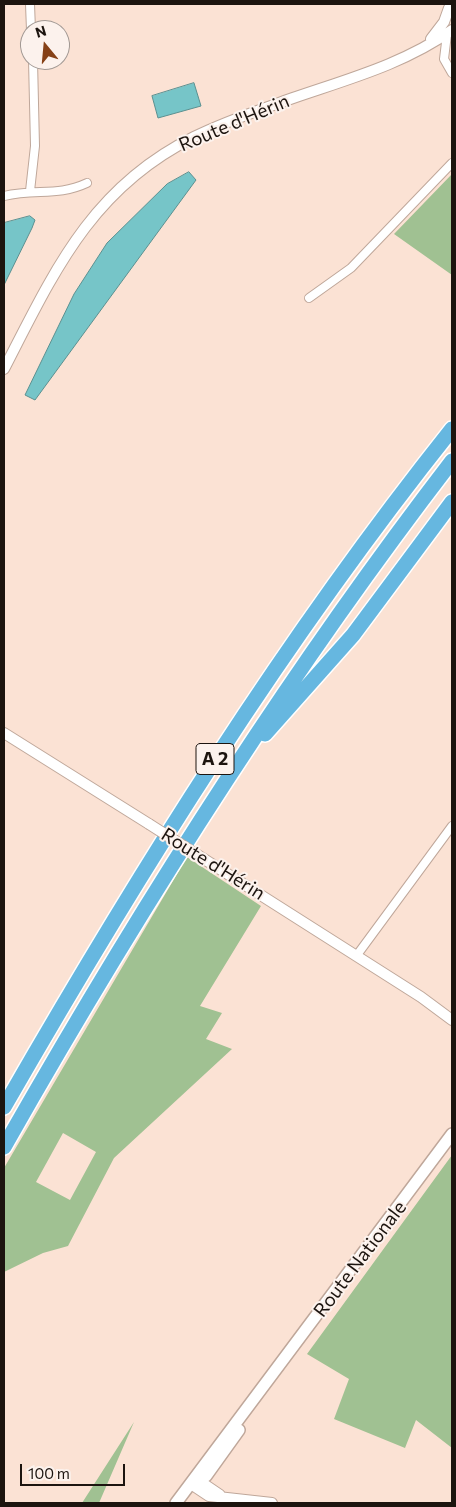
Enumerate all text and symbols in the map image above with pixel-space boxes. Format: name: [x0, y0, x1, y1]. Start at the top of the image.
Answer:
north arrow: [20, 20, 70, 70]
text: N: [33, 21, 48, 41]
street label: Route d'Hérin: [175, 89, 293, 157]
road number: A 2: [196, 744, 234, 774]
street label: Route d'Hérin: [157, 823, 269, 905]
street label: Route Nationale: [309, 1196, 411, 1322]
scale bar: [22, 1454, 128, 1486]
text: 100 m: [28, 1464, 70, 1482]

